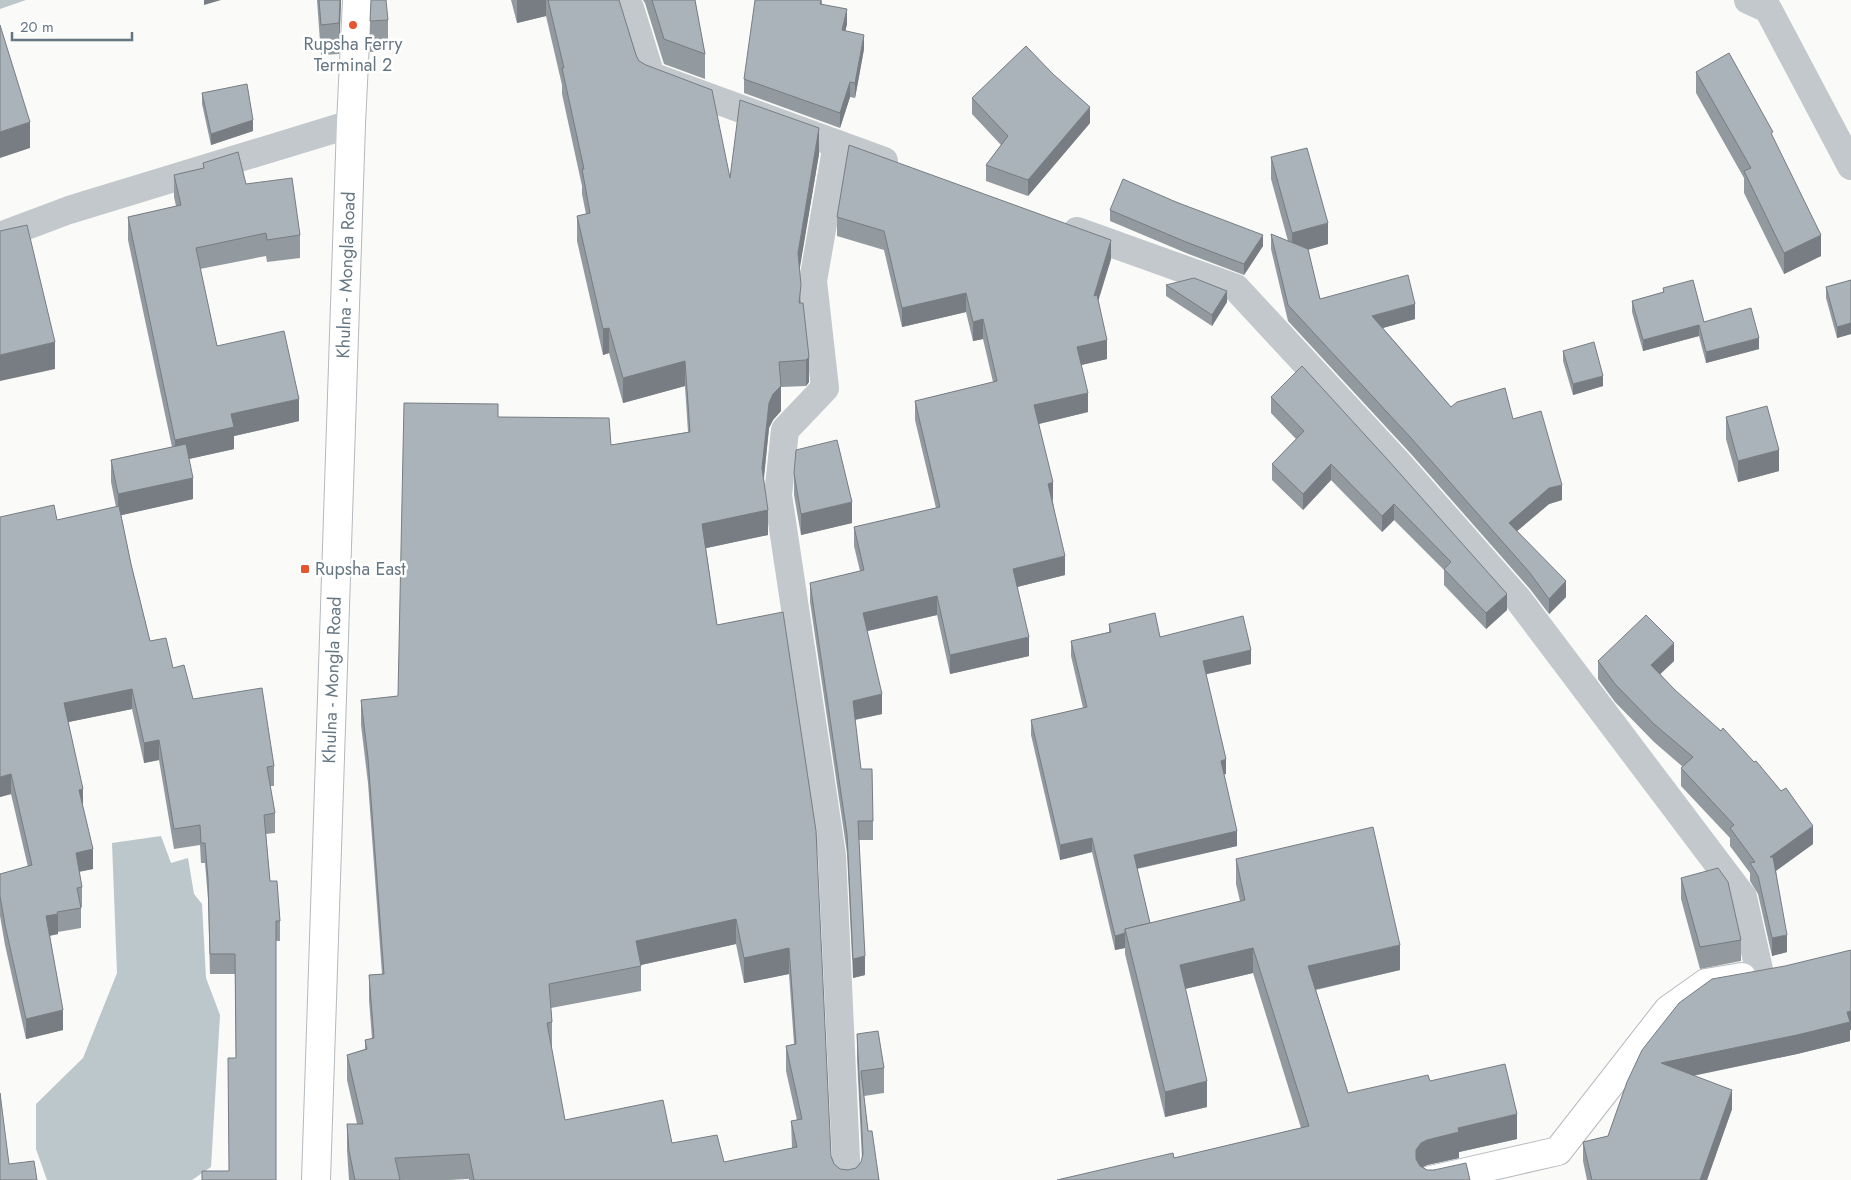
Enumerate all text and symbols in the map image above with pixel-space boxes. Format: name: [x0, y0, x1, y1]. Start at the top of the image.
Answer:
scale bar: [12, 10, 132, 42]
text: 20 m: [20, 16, 54, 38]
marker: Rupsha Ferry Terminal 2: [347, 19, 359, 31]
place label: Rupsha Ferry Terminal 2: [303, 31, 403, 78]
street label: Khulna - Mongla Road: [330, 191, 362, 359]
place label: Rupsha East: [315, 556, 406, 582]
marker: Rupsha East: [299, 563, 311, 575]
street label: Khulna - Mongla Road: [316, 596, 348, 764]

